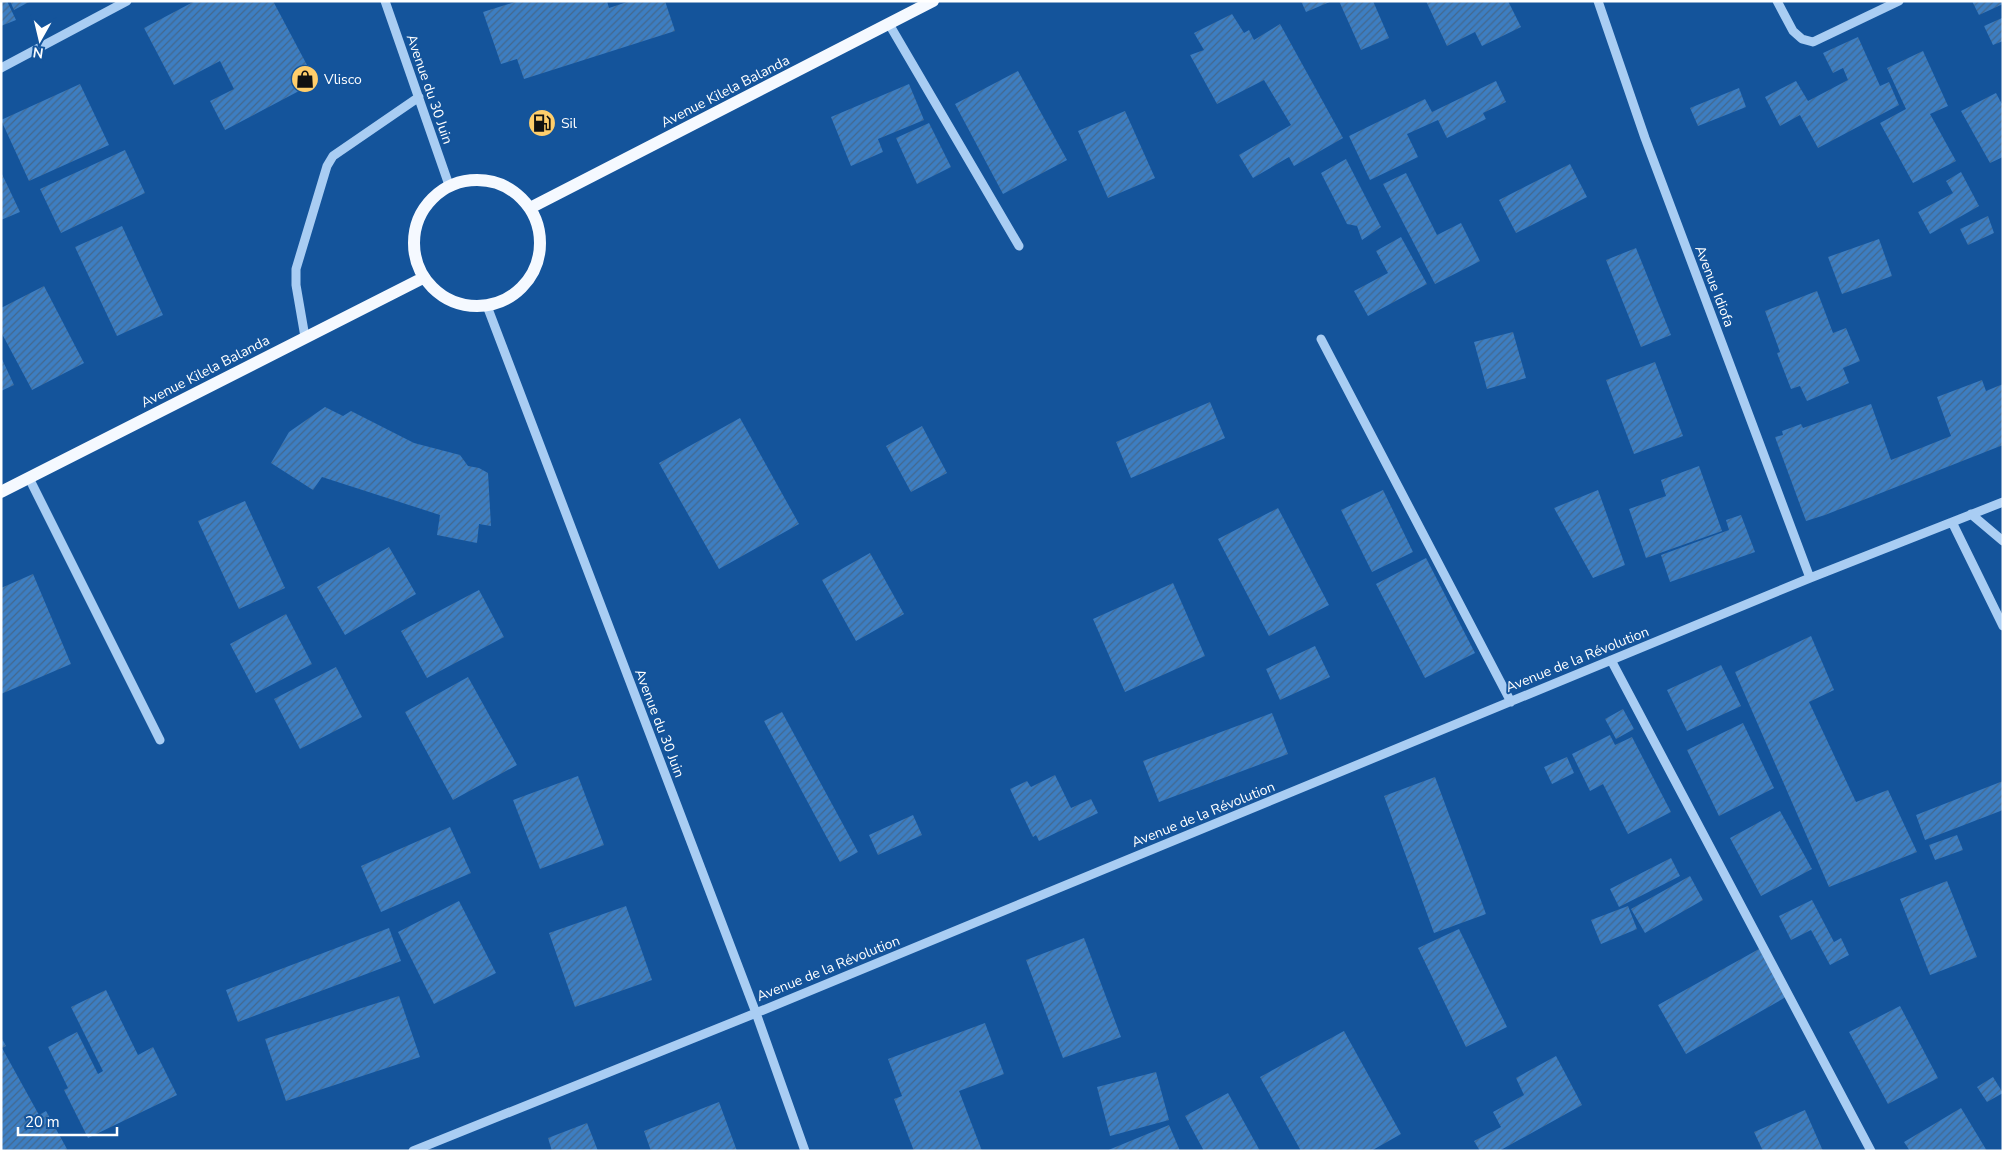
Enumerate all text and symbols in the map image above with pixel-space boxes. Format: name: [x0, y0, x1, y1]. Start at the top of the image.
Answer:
north arrow: [15, 15, 65, 65]
street label: Avenue du 30 Juin: [402, 32, 457, 147]
text: N: [32, 42, 45, 63]
street label: Avenue Kilela Balanda: [658, 51, 793, 132]
shop icon: Vlisco: [290, 64, 320, 94]
place label: Vlisco: [323, 70, 362, 89]
fuel station icon: Sil: [527, 108, 557, 138]
place label: Sil: [561, 114, 578, 133]
street label: Avenue Idiofa: [1690, 243, 1739, 330]
street label: Avenue Kilela Balanda: [138, 331, 273, 412]
street label: Avenue de la Révolution: [1503, 622, 1652, 697]
street label: Avenue du 30 Juin: [630, 666, 689, 780]
street label: Avenue de la Révolution: [1129, 777, 1278, 852]
street label: Avenue de la Révolution: [754, 931, 903, 1006]
scale bar: [18, 1104, 116, 1136]
text: 20 m: [25, 1112, 60, 1132]

